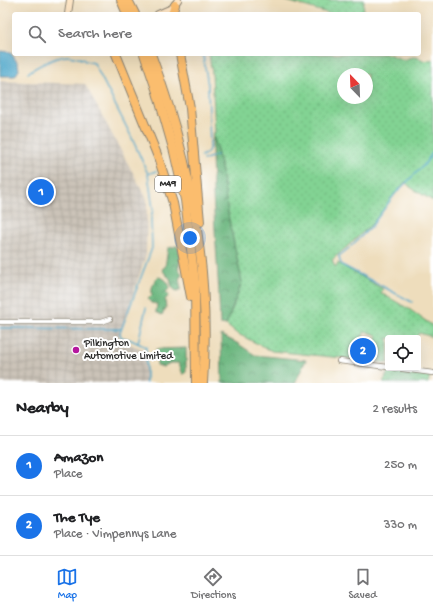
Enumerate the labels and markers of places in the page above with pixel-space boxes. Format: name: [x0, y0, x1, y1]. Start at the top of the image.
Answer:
pin: 1: [28, 177, 54, 207]
pin: 2: [350, 336, 376, 366]
place label: Pilkington Automotive Limited: [83, 338, 174, 363]
marker: Pilkington Automotive Limited: [71, 345, 81, 355]

